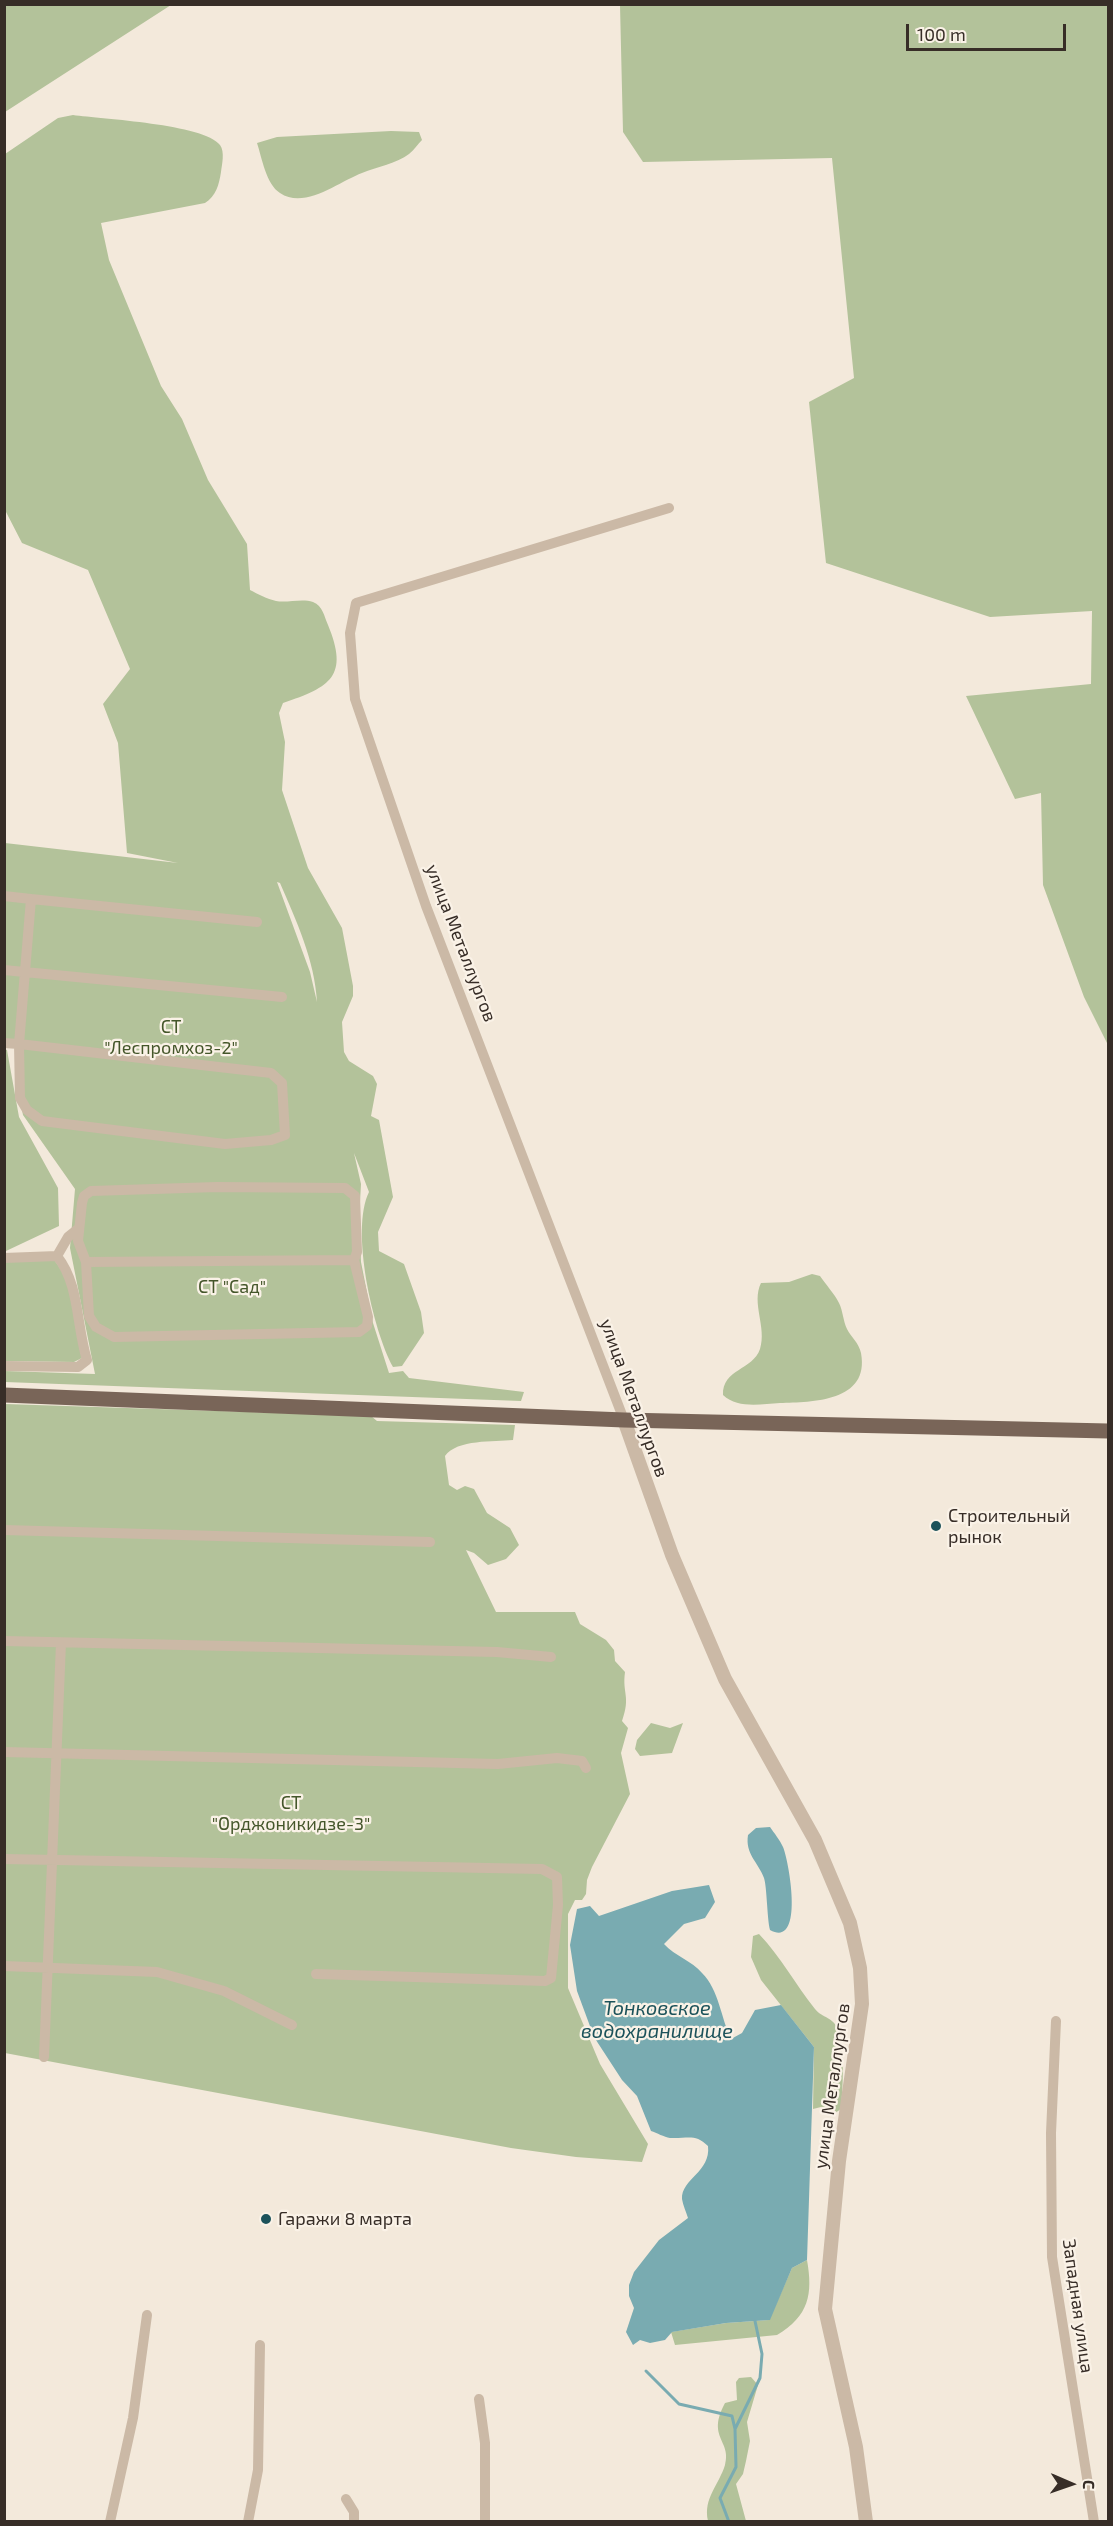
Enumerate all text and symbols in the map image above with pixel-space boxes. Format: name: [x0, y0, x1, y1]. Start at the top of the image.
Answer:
scale bar: [909, 12, 1070, 50]
text: 100 m: [917, 23, 966, 45]
street label: улица Металлургов: [421, 861, 501, 1025]
park label: СТ "Леспромхоз-2": [104, 1016, 238, 1058]
park label: СТ "Сад": [198, 1276, 266, 1298]
street label: улица Металлургов: [595, 1316, 673, 1480]
place label: Строительный рынок: [948, 1505, 1070, 1547]
marker: Строительный рынок: [929, 1519, 943, 1533]
park label: СТ "Орджоникидзе-3": [212, 1792, 370, 1834]
water label: Тонковское водохранилище: [581, 1996, 733, 2043]
street label: улица Металлургов: [810, 2002, 854, 2170]
place label: Гаражи 8 марта: [278, 2208, 412, 2230]
marker: Гаражи 8 марта: [259, 2212, 273, 2226]
street label: Западная улица: [1058, 2238, 1098, 2374]
north arrow: [1041, 2454, 1101, 2514]
text: С: [1080, 2480, 1099, 2490]

